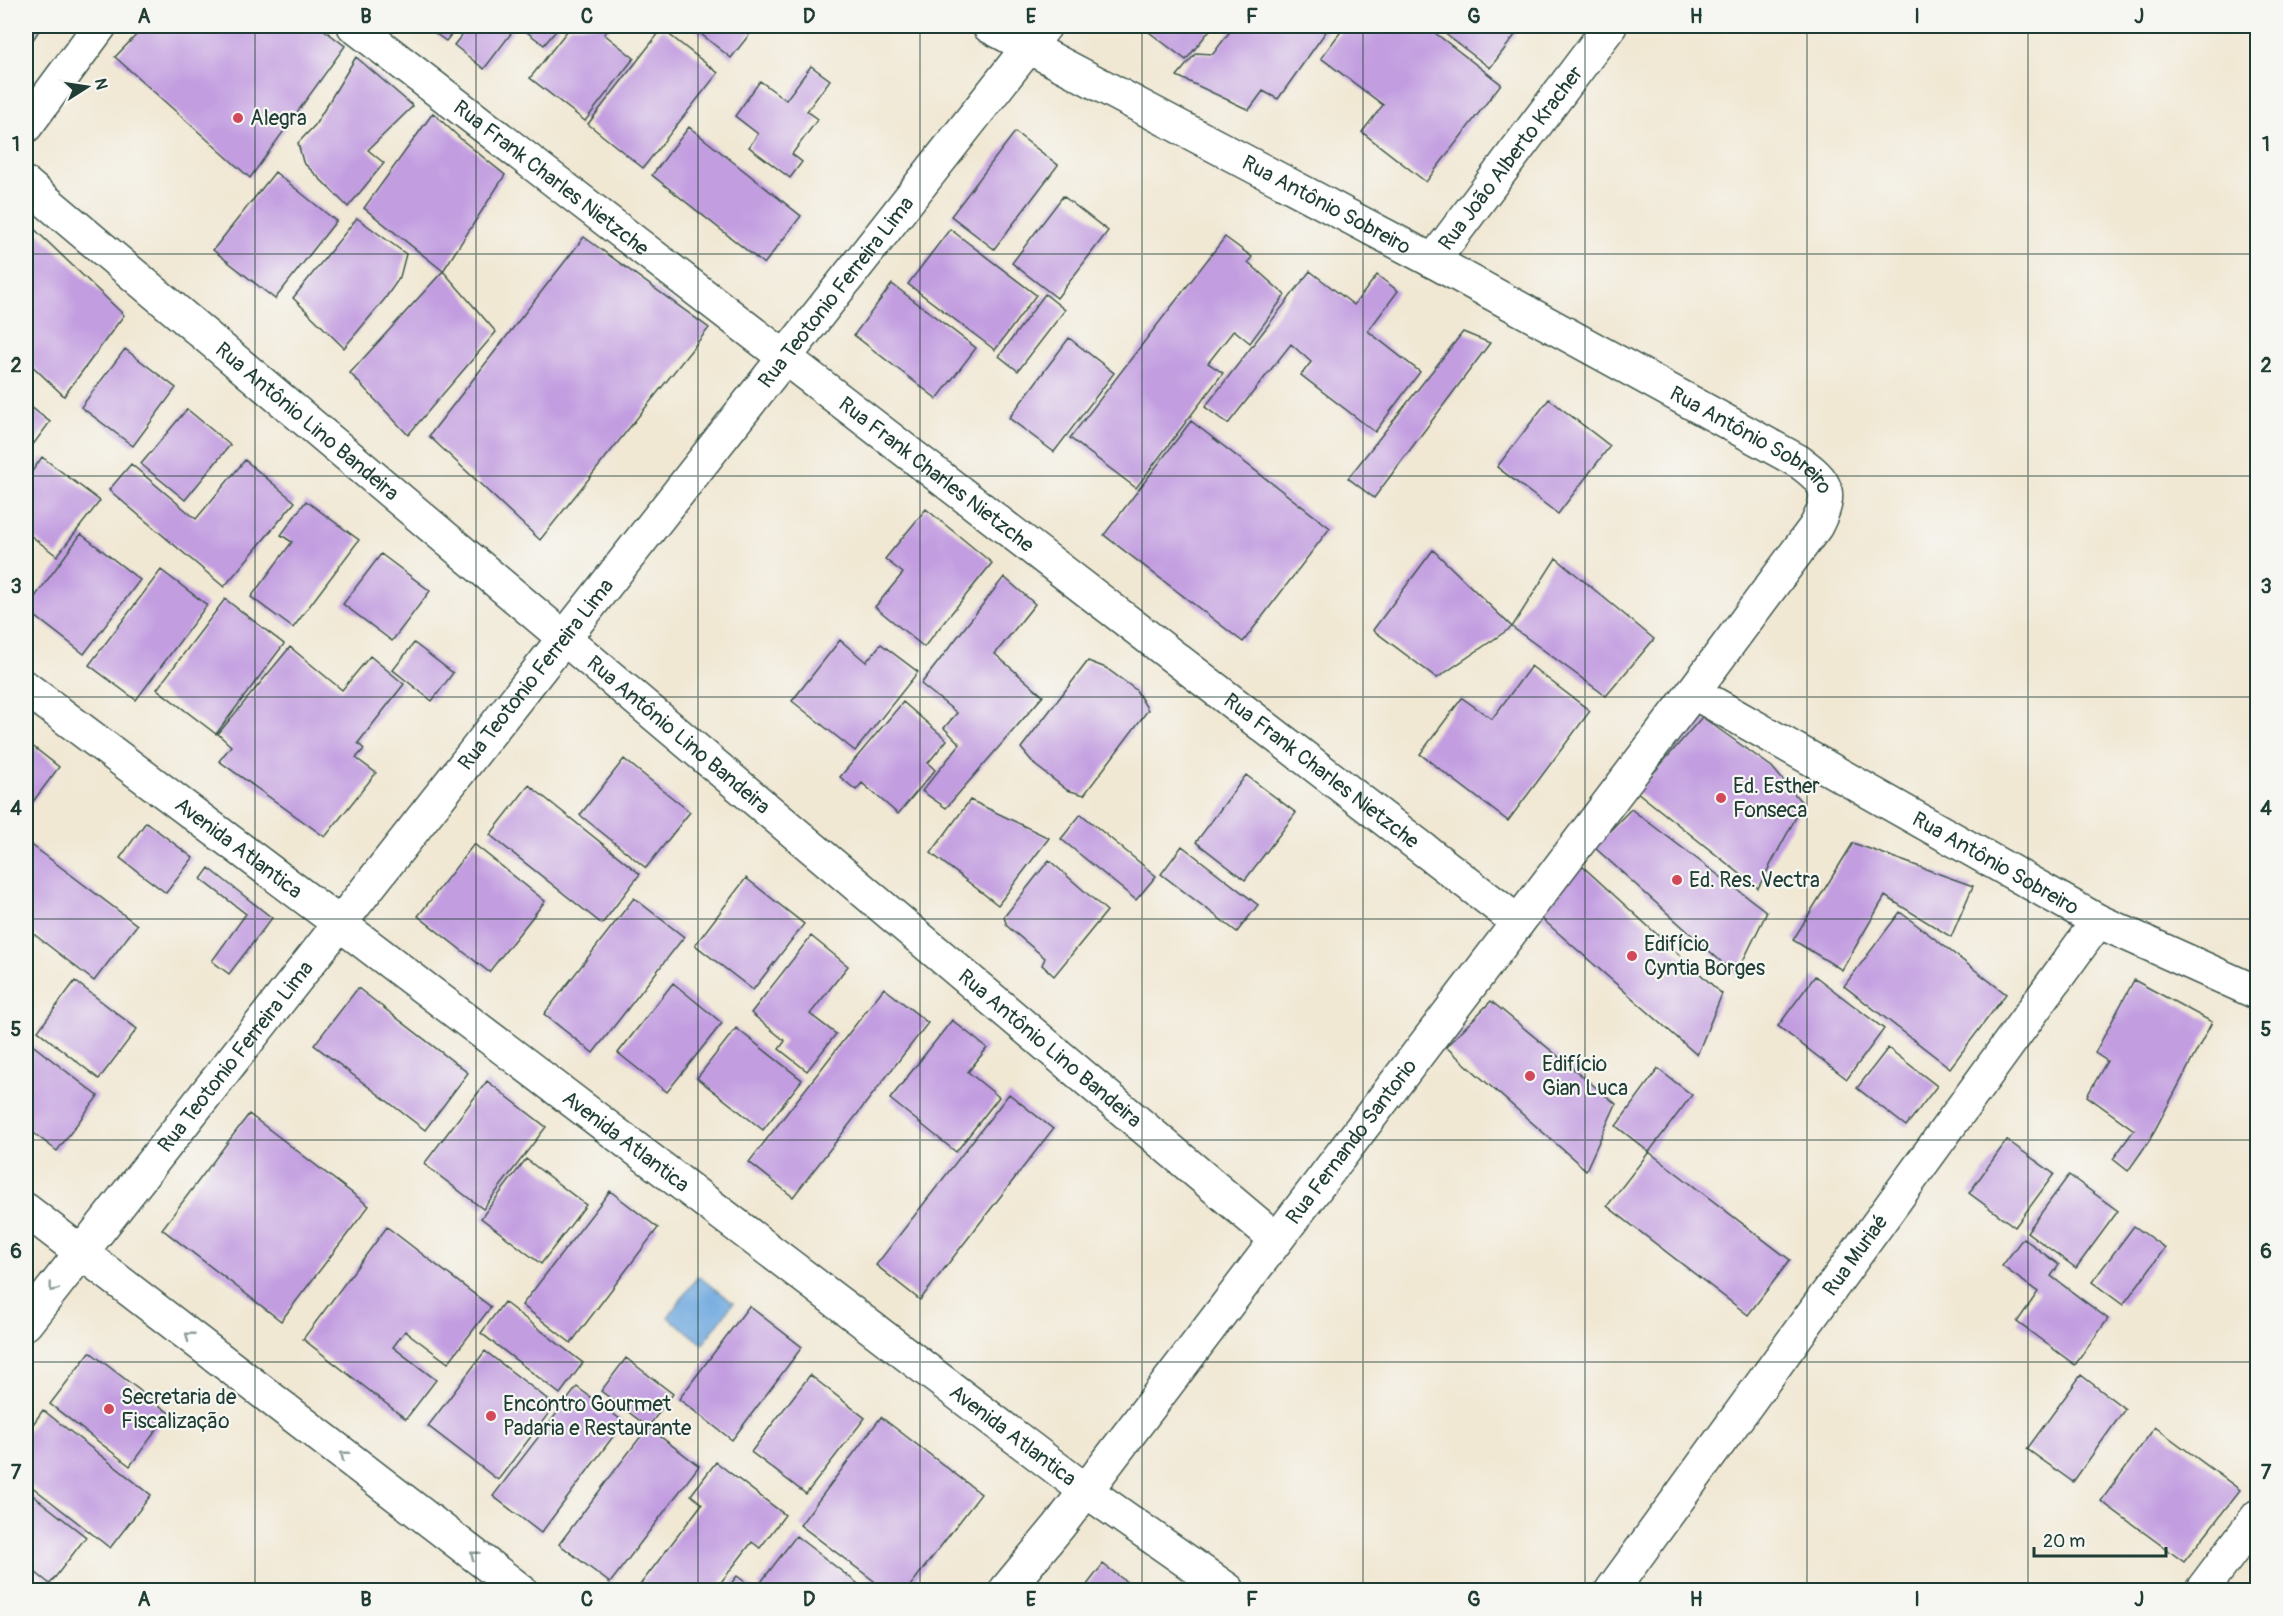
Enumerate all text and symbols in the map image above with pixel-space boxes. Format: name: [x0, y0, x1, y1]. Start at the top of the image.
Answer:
text: A: [138, 4, 151, 29]
text: B: [360, 4, 372, 29]
text: C: [581, 4, 593, 29]
text: D: [803, 4, 816, 29]
text: E: [1026, 4, 1037, 29]
text: F: [1246, 4, 1258, 29]
text: G: [1467, 4, 1481, 29]
text: H: [1690, 4, 1703, 29]
text: I: [1914, 4, 1920, 29]
text: J: [2134, 4, 2144, 29]
north arrow: [57, 57, 117, 117]
street label: Rua João Alberto Kracher: [1432, 60, 1589, 256]
text: N: [90, 77, 112, 92]
street label: Rua Frank Charles Nietzche: [448, 94, 655, 262]
place label: Alegra: [250, 105, 307, 132]
marker: Alegra: [231, 111, 245, 125]
text: 1: [12, 132, 20, 157]
text: 1: [2262, 132, 2270, 157]
street label: Rua Antônio Sobreiro: [1238, 149, 1416, 260]
street label: Rua Teotonio Ferreira Lima: [752, 191, 920, 393]
street label: Rua Antônio Lino Bandeira: [210, 336, 405, 507]
text: 2: [10, 353, 22, 378]
text: 2: [2260, 353, 2272, 378]
street label: Rua Antônio Sobreiro: [1665, 380, 1839, 497]
street label: Rua Frank Charles Nietzche: [833, 391, 1040, 559]
street label: Rua Teotonio Ferreira Lima: [452, 573, 619, 776]
text: 3: [10, 574, 22, 599]
text: 3: [2260, 574, 2272, 599]
street label: Rua Antônio Lino Bandeira: [581, 650, 776, 820]
street label: Rua Frank Charles Nietzche: [1218, 687, 1425, 855]
place label: Ed. Esther Fonseca: [1733, 773, 1820, 824]
street label: Avenida Atlantica: [170, 791, 308, 904]
marker: Ed. Esther Fonseca: [1714, 791, 1728, 805]
text: 4: [10, 796, 22, 821]
text: 4: [2260, 796, 2272, 821]
street label: Rua Antônio Sobreiro: [1908, 805, 2084, 921]
place label: Ed. Res. Vectra: [1689, 867, 1820, 894]
marker: Ed. Res. Vectra: [1670, 873, 1684, 887]
place label: Edifício Cyntia Borges: [1644, 931, 1766, 982]
marker: Edifício Cyntia Borges: [1625, 949, 1639, 963]
street label: Rua Teotonio Ferreira Lima: [152, 955, 319, 1158]
street label: Rua Antônio Lino Bandeira: [953, 963, 1147, 1133]
text: 5: [11, 1017, 22, 1042]
text: 5: [2261, 1017, 2272, 1042]
place label: Edifício Gian Luca: [1542, 1051, 1628, 1102]
street label: Rua Fernando Santorio: [1280, 1053, 1423, 1230]
marker: Edifício Gian Luca: [1523, 1069, 1537, 1083]
street label: Avenida Atlantica: [557, 1084, 695, 1198]
street label: Rua Muriaé: [1816, 1209, 1894, 1301]
text: 6: [10, 1239, 22, 1264]
text: 6: [2260, 1239, 2272, 1264]
one-way arrow: [50, 1281, 61, 1292]
one-way arrow: [185, 1332, 196, 1343]
street label: Avenida Atlantica: [944, 1378, 1082, 1492]
place label: Secretaria de Fiscalização: [121, 1384, 237, 1435]
place label: Encontro Gourmet Padaria e Restaurante: [503, 1391, 692, 1442]
marker: Secretaria de Fiscalização: [102, 1402, 116, 1416]
marker: Encontro Gourmet Padaria e Restaurante: [484, 1409, 498, 1423]
one-way arrow: [339, 1451, 350, 1462]
text: 7: [11, 1460, 22, 1485]
text: 7: [2261, 1460, 2272, 1485]
scale bar: [2034, 1520, 2166, 1558]
text: 20 m: [2043, 1530, 2085, 1553]
one-way arrow: [469, 1551, 480, 1562]
text: A: [138, 1587, 151, 1612]
text: B: [360, 1587, 372, 1612]
text: C: [581, 1587, 593, 1612]
text: D: [803, 1587, 816, 1612]
text: E: [1026, 1587, 1037, 1612]
text: F: [1246, 1587, 1258, 1612]
text: G: [1467, 1587, 1481, 1612]
text: H: [1690, 1587, 1703, 1612]
text: I: [1914, 1587, 1920, 1612]
text: J: [2134, 1587, 2144, 1612]

